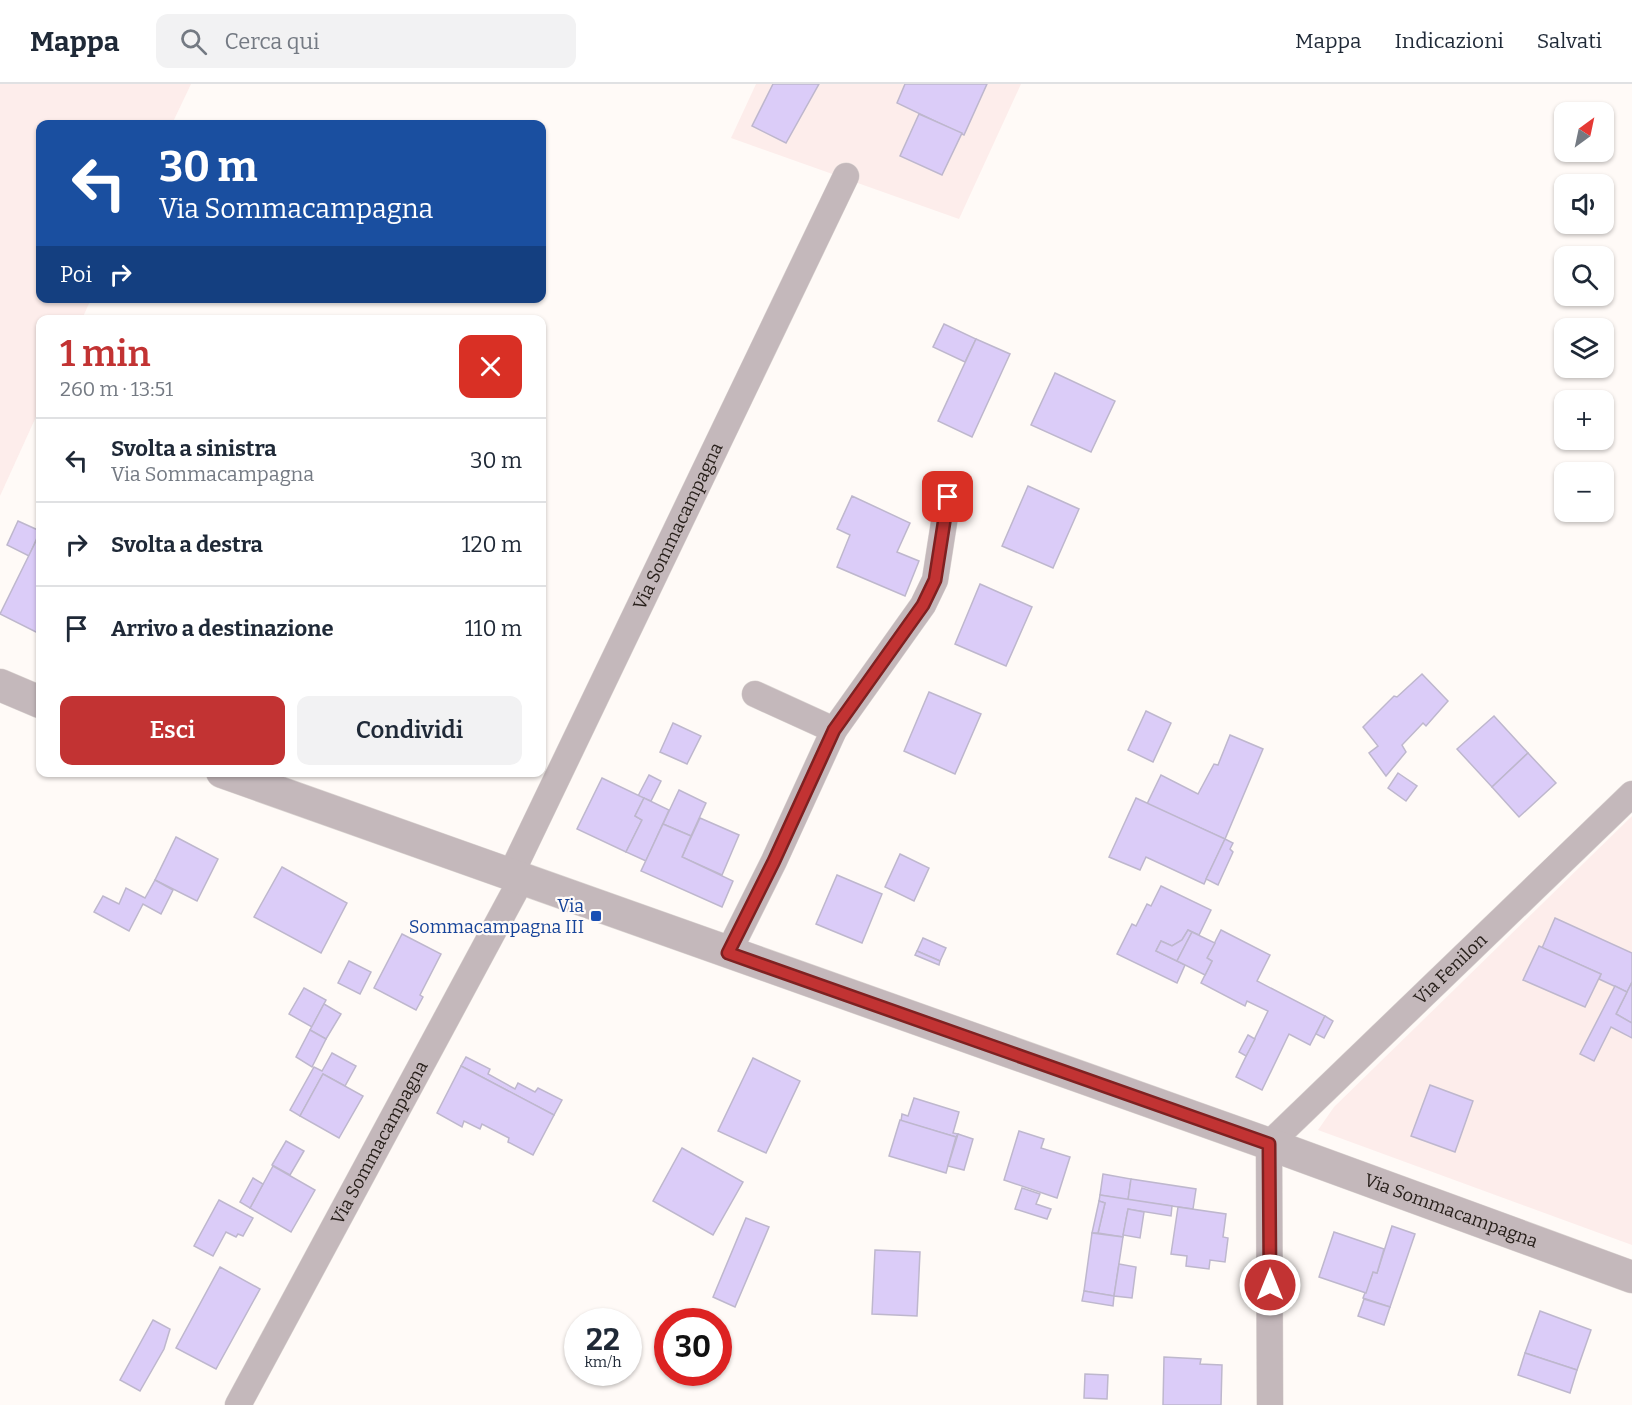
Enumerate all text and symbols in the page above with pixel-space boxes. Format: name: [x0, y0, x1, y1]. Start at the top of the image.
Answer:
search box: [156, 14, 576, 68]
text: Mappa: [30, 25, 120, 58]
icon: search: [177, 25, 210, 58]
text: Cerca qui: [225, 28, 320, 55]
text: Mappa: [1295, 28, 1361, 54]
text: Indicazioni: [1394, 28, 1504, 54]
text: Salvati: [1537, 28, 1602, 54]
north arrow: [1554, 102, 1614, 162]
map controls: [1554, 102, 1614, 522]
text: 30 m: [159, 142, 258, 192]
icon: left: [60, 144, 138, 222]
button: sound: [1554, 174, 1614, 234]
text: Via Sommacampagna: [159, 193, 433, 225]
button: search: [1554, 246, 1614, 306]
icon: right: [104, 258, 137, 291]
text: Poi: [60, 261, 92, 288]
button: layers: [1554, 318, 1614, 378]
text: 1 min: [60, 332, 151, 376]
button: close: [459, 335, 522, 398]
text: 260 m · 13:51: [60, 377, 173, 401]
button: +: [1554, 390, 1614, 450]
text: Svolta a sinistra: [111, 435, 277, 462]
street label: Via Sommacampagna: [628, 439, 727, 613]
icon: left: [60, 444, 93, 477]
text: 30 m: [470, 447, 522, 474]
text: Via Sommacampagna: [111, 462, 314, 486]
button: −: [1554, 462, 1614, 522]
pin: [922, 471, 973, 522]
icon: arrive: [931, 480, 964, 513]
icon: right: [60, 528, 93, 561]
text: Svolta a destra: [111, 531, 263, 558]
text: 120 m: [462, 531, 522, 558]
icon: arrive: [60, 612, 93, 645]
text: Arrivo a destinazione: [111, 615, 334, 642]
text: 110 m: [465, 615, 522, 642]
button: Esci: [60, 696, 285, 765]
button: Condividi: [297, 696, 522, 765]
place label: Via Sommacampagna III: [409, 895, 584, 938]
marker: Via Sommacampagna III: [589, 909, 603, 923]
street label: Via Fenilon: [1409, 928, 1492, 1009]
street label: Via Sommacampagna: [326, 1057, 433, 1228]
street label: Via Sommacampagna: [1361, 1169, 1541, 1253]
position arrow: [1238, 1253, 1302, 1317]
speed limit sign: 30: [654, 1308, 732, 1386]
text: 22: [586, 1322, 620, 1358]
text: km/h: [584, 1353, 622, 1371]

